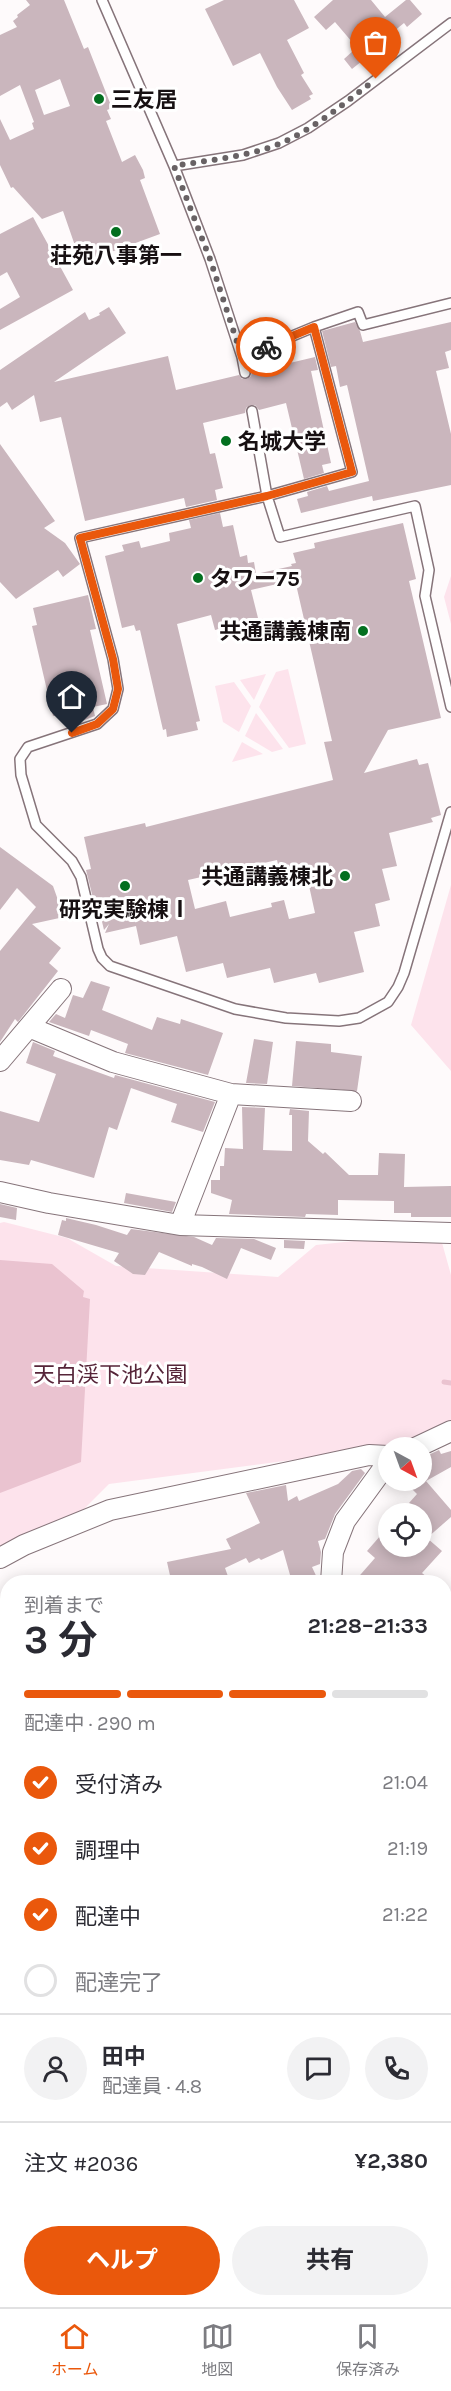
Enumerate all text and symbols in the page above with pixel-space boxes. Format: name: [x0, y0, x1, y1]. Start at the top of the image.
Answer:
pin: [350, 17, 401, 79]
icon: bag: [359, 26, 392, 59]
place label: 三友居: [111, 87, 177, 113]
marker: 三友居: [92, 92, 106, 106]
marker: 荘苑八事第一: [109, 225, 123, 239]
place label: 荘苑八事第一: [50, 243, 182, 269]
courier: [236, 317, 296, 377]
icon: bike: [250, 331, 283, 364]
place label: 名城大学: [238, 429, 326, 455]
marker: 名城大学: [219, 434, 233, 448]
place label: タワー75: [210, 566, 300, 592]
marker: タワー75: [191, 571, 205, 585]
place label: 共通講義棟南: [219, 619, 351, 645]
marker: 共通講義棟南: [356, 624, 370, 638]
pin: [46, 671, 97, 733]
icon: home: [55, 680, 88, 713]
place label: 共通講義棟北: [201, 864, 333, 890]
marker: 共通講義棟北: [338, 869, 352, 883]
marker: 研究実験棟Ⅰ: [118, 879, 132, 893]
place label: 研究実験棟Ⅰ: [59, 897, 191, 923]
park label: 天白渓下池公園: [33, 1362, 187, 1388]
north arrow: [378, 1437, 432, 1491]
map controls: [378, 1437, 432, 1557]
button: locate: [378, 1503, 432, 1557]
text: 到着まで: [24, 1594, 104, 1617]
text: 21:28–21:33: [307, 1613, 428, 1639]
text: 3 分: [24, 1617, 97, 1663]
text: 配達中 · 290 m: [24, 1712, 156, 1735]
icon: check: [24, 1766, 57, 1799]
text: 21:04: [382, 1771, 428, 1794]
text: 受付済み: [75, 1772, 163, 1798]
icon: check: [24, 1832, 57, 1865]
text: 21:19: [387, 1837, 428, 1860]
text: 調理中: [75, 1838, 141, 1864]
icon: check: [24, 1898, 57, 1931]
text: 21:22: [382, 1903, 428, 1926]
text: 配達中: [75, 1904, 141, 1930]
text: 配達完了: [75, 1970, 163, 1996]
button: person: [24, 2037, 87, 2100]
button: chat: [287, 2037, 350, 2100]
button: phone: [365, 2037, 428, 2100]
text: 田中: [102, 2044, 146, 2070]
text: 配達員 · 4.8: [102, 2075, 202, 2098]
text: ¥2,380: [354, 2148, 428, 2174]
text: 注文 #2036: [24, 2151, 138, 2177]
button: ヘルプ: [24, 2226, 220, 2295]
button: 共有: [232, 2226, 428, 2295]
tab: ホーム: [51, 2320, 99, 2380]
tab: 地図: [201, 2320, 234, 2380]
tab: 保存済み: [336, 2320, 400, 2380]

